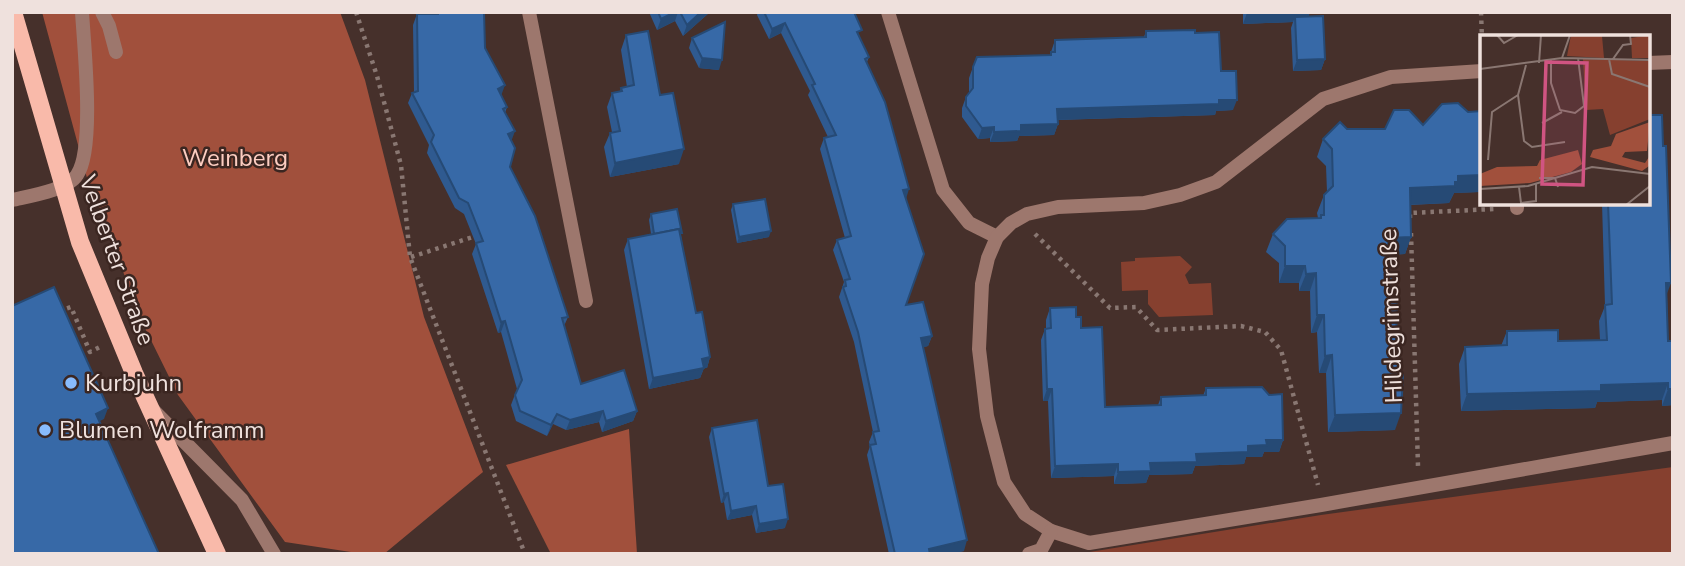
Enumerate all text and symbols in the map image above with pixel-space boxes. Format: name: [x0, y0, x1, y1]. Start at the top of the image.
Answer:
inset map: [1480, 35, 1650, 205]
park label: Weinberg: [182, 142, 288, 174]
street label: Velberter Straße: [71, 170, 163, 349]
street label: Hildegrimstraße: [1372, 228, 1410, 404]
place label: Kurbjuhn: [85, 367, 182, 399]
marker: Kurbjuhn: [63, 375, 79, 391]
place label: Blumen Wolframm: [59, 414, 264, 446]
marker: Blumen Wolframm: [37, 422, 53, 438]

